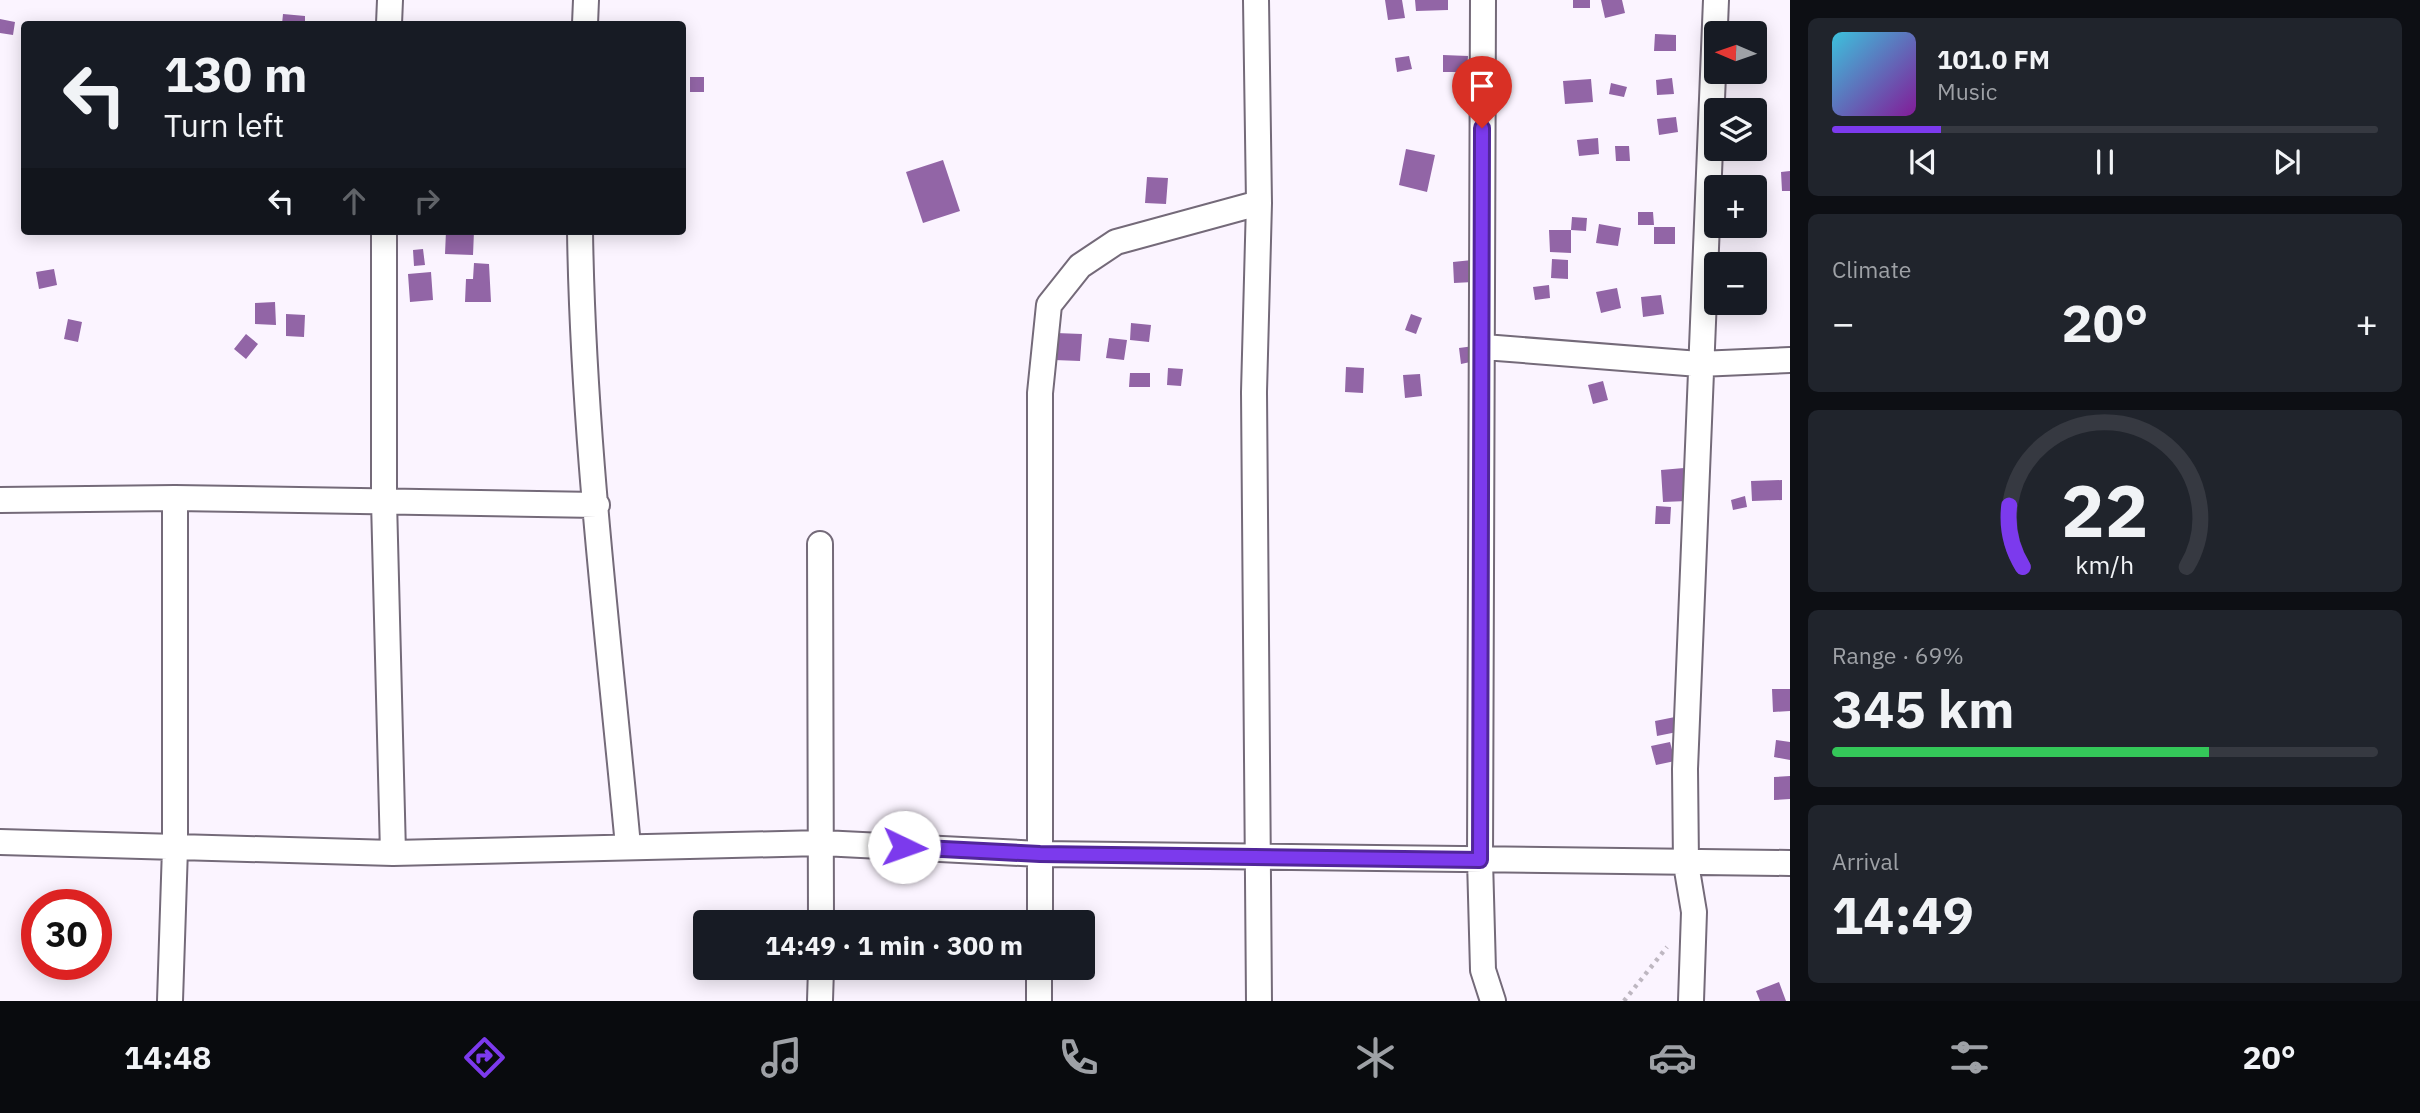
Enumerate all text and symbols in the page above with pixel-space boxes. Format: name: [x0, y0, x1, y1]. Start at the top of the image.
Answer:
north arrow: [1704, 21, 1768, 84]
map controls: [1704, 21, 1767, 315]
text: 130 m: [164, 42, 308, 105]
text: 101.0 FM: [1937, 42, 2050, 76]
icon: left: [49, 49, 140, 140]
pin: [1452, 56, 1512, 128]
icon: arrive: [1463, 67, 1501, 105]
text: Music: [1937, 76, 1997, 106]
button: layers: [1704, 98, 1767, 161]
text: Turn left: [164, 104, 284, 146]
icon: previous: [1904, 143, 1942, 181]
icon: pause: [2086, 143, 2124, 181]
icon: next: [2268, 143, 2306, 181]
button: +: [1704, 175, 1767, 238]
icon: left: [262, 182, 300, 220]
icon: ahead: [335, 182, 373, 220]
icon: right: [408, 182, 446, 220]
button: −: [1704, 252, 1767, 315]
text: Climate: [1832, 254, 1911, 284]
text: 20°: [2062, 289, 2148, 356]
text: −: [1832, 298, 1855, 347]
text: +: [2355, 298, 2378, 347]
text: 22: [2061, 462, 2149, 557]
text: km/h: [2076, 547, 2134, 580]
text: Range · 69%: [1832, 640, 1964, 670]
text: 345 km: [1832, 675, 2014, 742]
position arrow: [867, 810, 941, 884]
text: Arrival: [1832, 846, 1899, 876]
text: 14:49: [1832, 881, 1974, 948]
speed limit sign: 30: [21, 889, 112, 980]
text: 14:49 · 1 min · 300 m: [765, 928, 1023, 962]
icon: directions: [460, 1033, 509, 1082]
icon: music: [757, 1033, 806, 1082]
icon: phone: [1054, 1033, 1103, 1082]
icon: climate: [1351, 1033, 1400, 1082]
icon: car: [1648, 1033, 1697, 1082]
icon: filters: [1945, 1033, 1994, 1082]
text: 14:48: [124, 1036, 211, 1078]
text: 20°: [2242, 1036, 2296, 1078]

